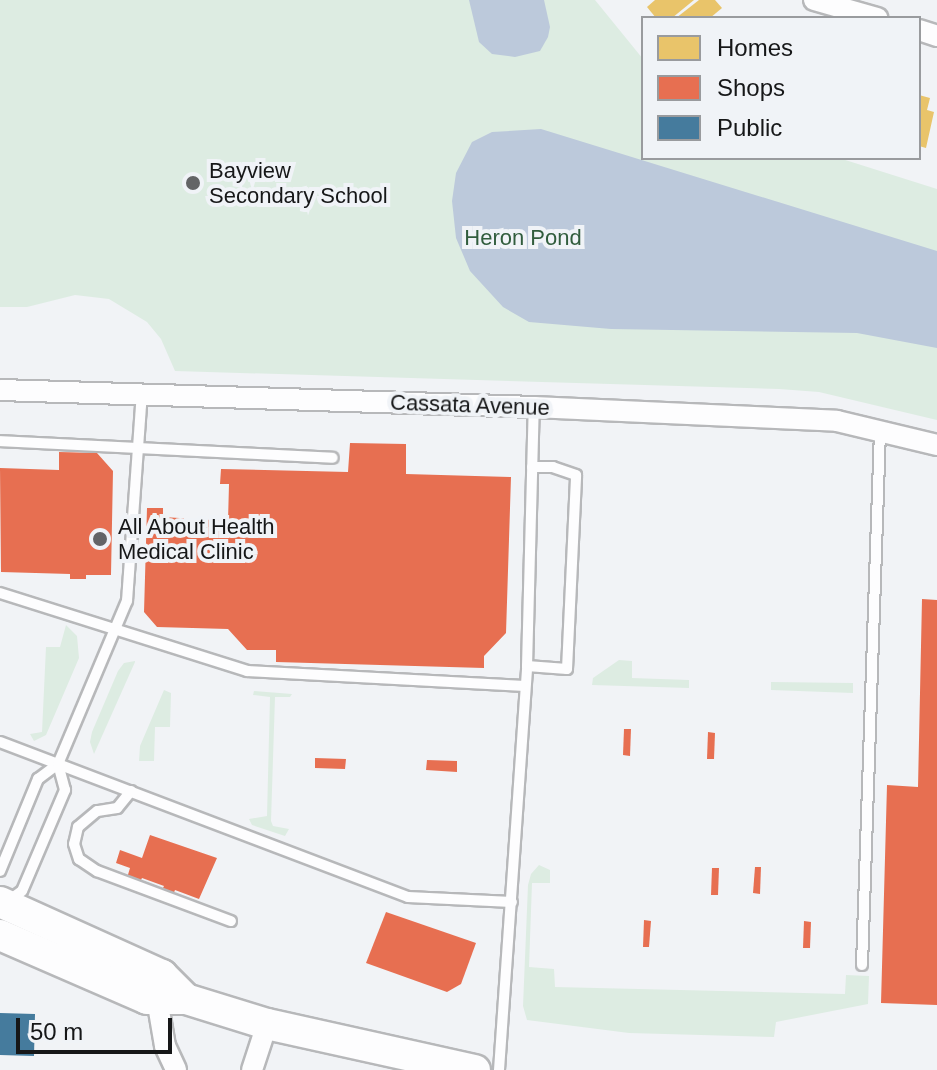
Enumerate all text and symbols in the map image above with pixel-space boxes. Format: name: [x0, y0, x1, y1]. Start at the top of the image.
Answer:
legend: [641, 16, 921, 160]
text: Homes: [717, 34, 793, 61]
text: Shops: [717, 74, 785, 101]
text: Public: [717, 114, 782, 141]
place label: Bayview Secondary School: [209, 157, 388, 208]
marker: Bayview Secondary School: [184, 174, 202, 192]
park label: Heron Pond: [464, 225, 582, 251]
street label: Cassata Avenue: [389, 389, 551, 421]
place label: All About Health Medical Clinic: [118, 513, 276, 564]
marker: All About Health Medical Clinic: [89, 528, 111, 550]
scale bar: [20, 1002, 176, 1052]
text: 50 m: [30, 1018, 83, 1045]

